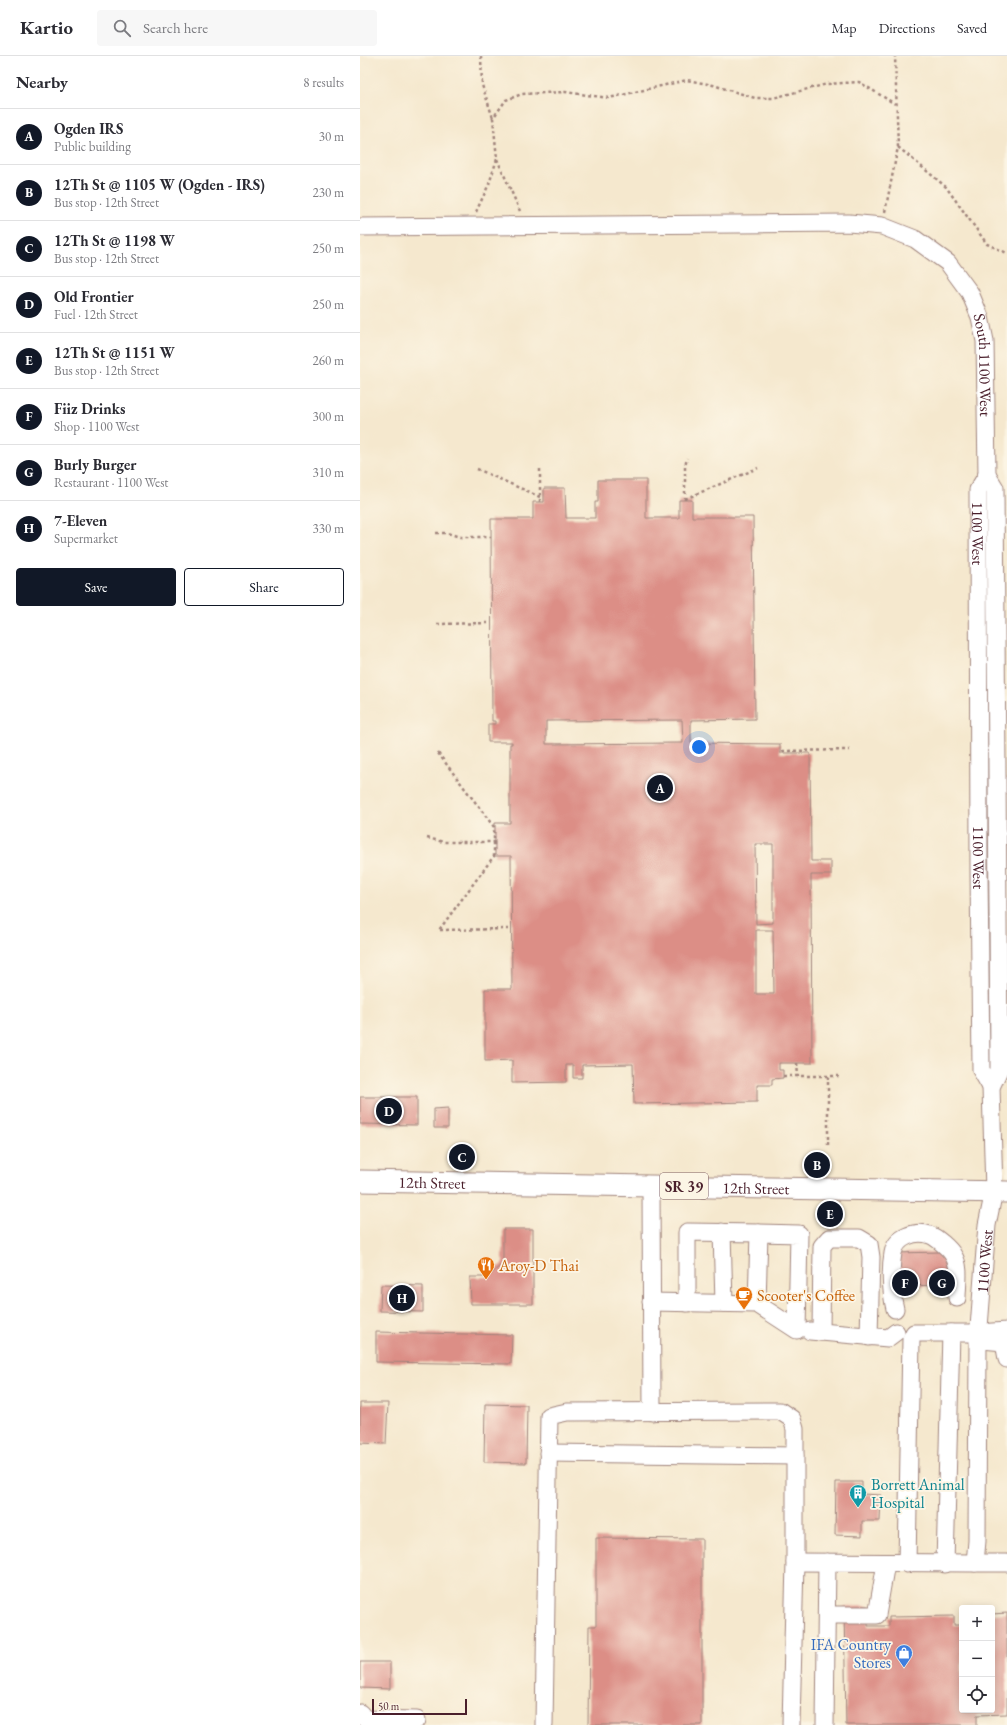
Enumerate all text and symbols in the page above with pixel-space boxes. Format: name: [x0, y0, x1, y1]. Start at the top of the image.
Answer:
search box: [97, 10, 377, 46]
text: Kartio: [20, 15, 73, 40]
icon: search: [111, 17, 133, 39]
text: Search here: [143, 18, 208, 37]
text: Map: [831, 19, 857, 37]
text: Directions: [879, 19, 935, 37]
text: Saved: [957, 19, 987, 37]
text: Nearby: [16, 71, 68, 93]
text: 8 results: [303, 74, 344, 91]
text: Ogden IRS: [54, 119, 123, 138]
text: A: [24, 128, 34, 145]
text: 30 m: [319, 128, 344, 145]
text: Public building: [54, 138, 131, 155]
text: 12Th St @ 1105 W (Ogden - IRS): [54, 175, 265, 194]
text: B: [25, 184, 33, 201]
text: 230 m: [313, 184, 344, 201]
text: Bus stop · 12th Street: [54, 194, 159, 211]
text: 12Th St @ 1198 W: [54, 231, 175, 250]
text: C: [24, 240, 34, 257]
text: 250 m: [313, 240, 344, 257]
text: Bus stop · 12th Street: [54, 250, 159, 267]
text: Old Frontier: [54, 287, 134, 306]
text: D: [24, 296, 34, 313]
text: 250 m: [313, 296, 344, 313]
text: Fuel · 12th Street: [54, 306, 138, 323]
street label: South 1100 West: [969, 311, 997, 417]
text: 12Th St @ 1151 W: [54, 343, 175, 362]
text: E: [25, 352, 33, 369]
text: 260 m: [313, 352, 344, 369]
text: Bus stop · 12th Street: [54, 362, 159, 379]
text: Fiiz Drinks: [54, 399, 125, 418]
text: F: [25, 408, 33, 425]
text: 300 m: [313, 408, 344, 425]
text: Shop · 1100 West: [54, 418, 139, 435]
text: Burly Burger: [54, 455, 136, 474]
text: G: [24, 464, 34, 481]
text: 310 m: [313, 464, 344, 481]
text: Restaurant · 1100 West: [54, 474, 168, 491]
street label: 1100 West: [968, 502, 989, 565]
text: 7-Eleven: [54, 511, 107, 530]
text: H: [24, 520, 34, 537]
text: 330 m: [313, 520, 344, 537]
text: Supermarket: [54, 530, 118, 547]
button: Save: [16, 568, 176, 606]
button: Share: [184, 568, 344, 606]
your location: [689, 737, 709, 757]
pin: A: [647, 773, 673, 803]
street label: 1100 West: [968, 826, 990, 889]
pin: D: [376, 1096, 402, 1126]
pin: C: [449, 1142, 475, 1172]
pin: B: [804, 1150, 830, 1180]
street label: 12th Street: [398, 1171, 466, 1193]
road number: SR 39: [660, 1173, 708, 1199]
street label: 12th Street: [722, 1177, 790, 1199]
pin: E: [817, 1199, 843, 1229]
street label: 1100 West: [971, 1229, 997, 1294]
restaurant icon: Aroy-D Thai: [476, 1255, 496, 1280]
place label: Aroy-D Thai: [498, 1255, 579, 1276]
pin: F: [892, 1268, 918, 1298]
pin: G: [929, 1268, 955, 1298]
pin: H: [389, 1283, 415, 1313]
cafe icon: Scooter's Coffee: [734, 1285, 754, 1310]
place label: Scooter's Coffee: [757, 1285, 855, 1306]
place label: Borrett Animal Hospital: [871, 1474, 965, 1513]
building icon: Borrett Animal Hospital: [848, 1483, 868, 1508]
map controls: [959, 1605, 995, 1713]
button: +: [959, 1605, 995, 1641]
place label: IFA Country Stores: [811, 1634, 892, 1673]
button: −: [959, 1641, 995, 1677]
shop icon: IFA Country Stores: [894, 1643, 914, 1668]
button: locate: [959, 1677, 995, 1713]
scale bar: [372, 1697, 467, 1716]
text: 50 m: [378, 1699, 399, 1713]

